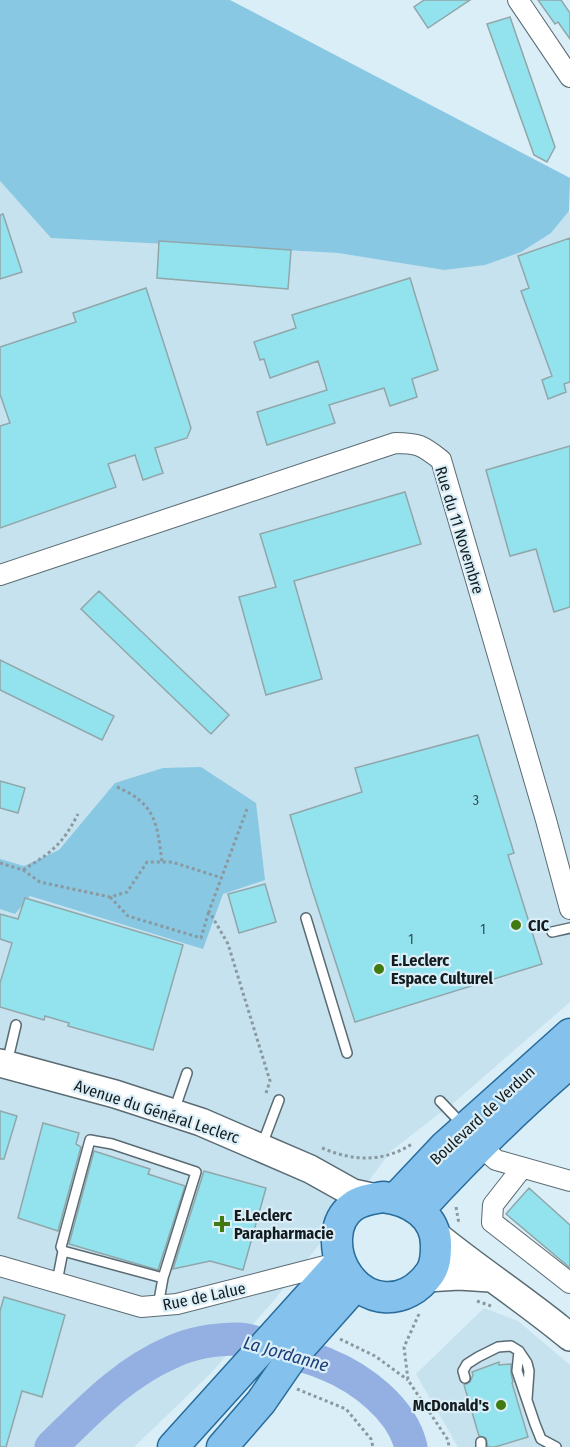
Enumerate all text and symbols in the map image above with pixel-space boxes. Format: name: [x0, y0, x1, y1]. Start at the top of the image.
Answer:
street label: Rue du 11 Novembre: [431, 464, 488, 596]
house number: 3: [473, 792, 479, 809]
place label: CIC: [528, 916, 550, 935]
marker: CIC: [509, 918, 523, 932]
house number: 1: [480, 921, 486, 938]
house number: 1: [408, 931, 414, 948]
place label: E.Leclerc Espace Culturel: [391, 951, 493, 988]
marker: E.Leclerc Espace Culturel: [372, 962, 386, 976]
street label: Boulevard de Verdun: [426, 1062, 539, 1169]
street label: Avenue du Général Leclerc: [72, 1076, 242, 1147]
place label: E.Leclerc Parapharmacie: [234, 1206, 334, 1243]
marker: E.Leclerc Parapharmacie: [215, 1217, 229, 1231]
street label: Rue de Lalue: [161, 1278, 247, 1315]
water label: La Jordanne: [241, 1331, 331, 1377]
place label: McDonald's: [413, 1396, 489, 1415]
marker: McDonald's: [494, 1398, 508, 1412]

